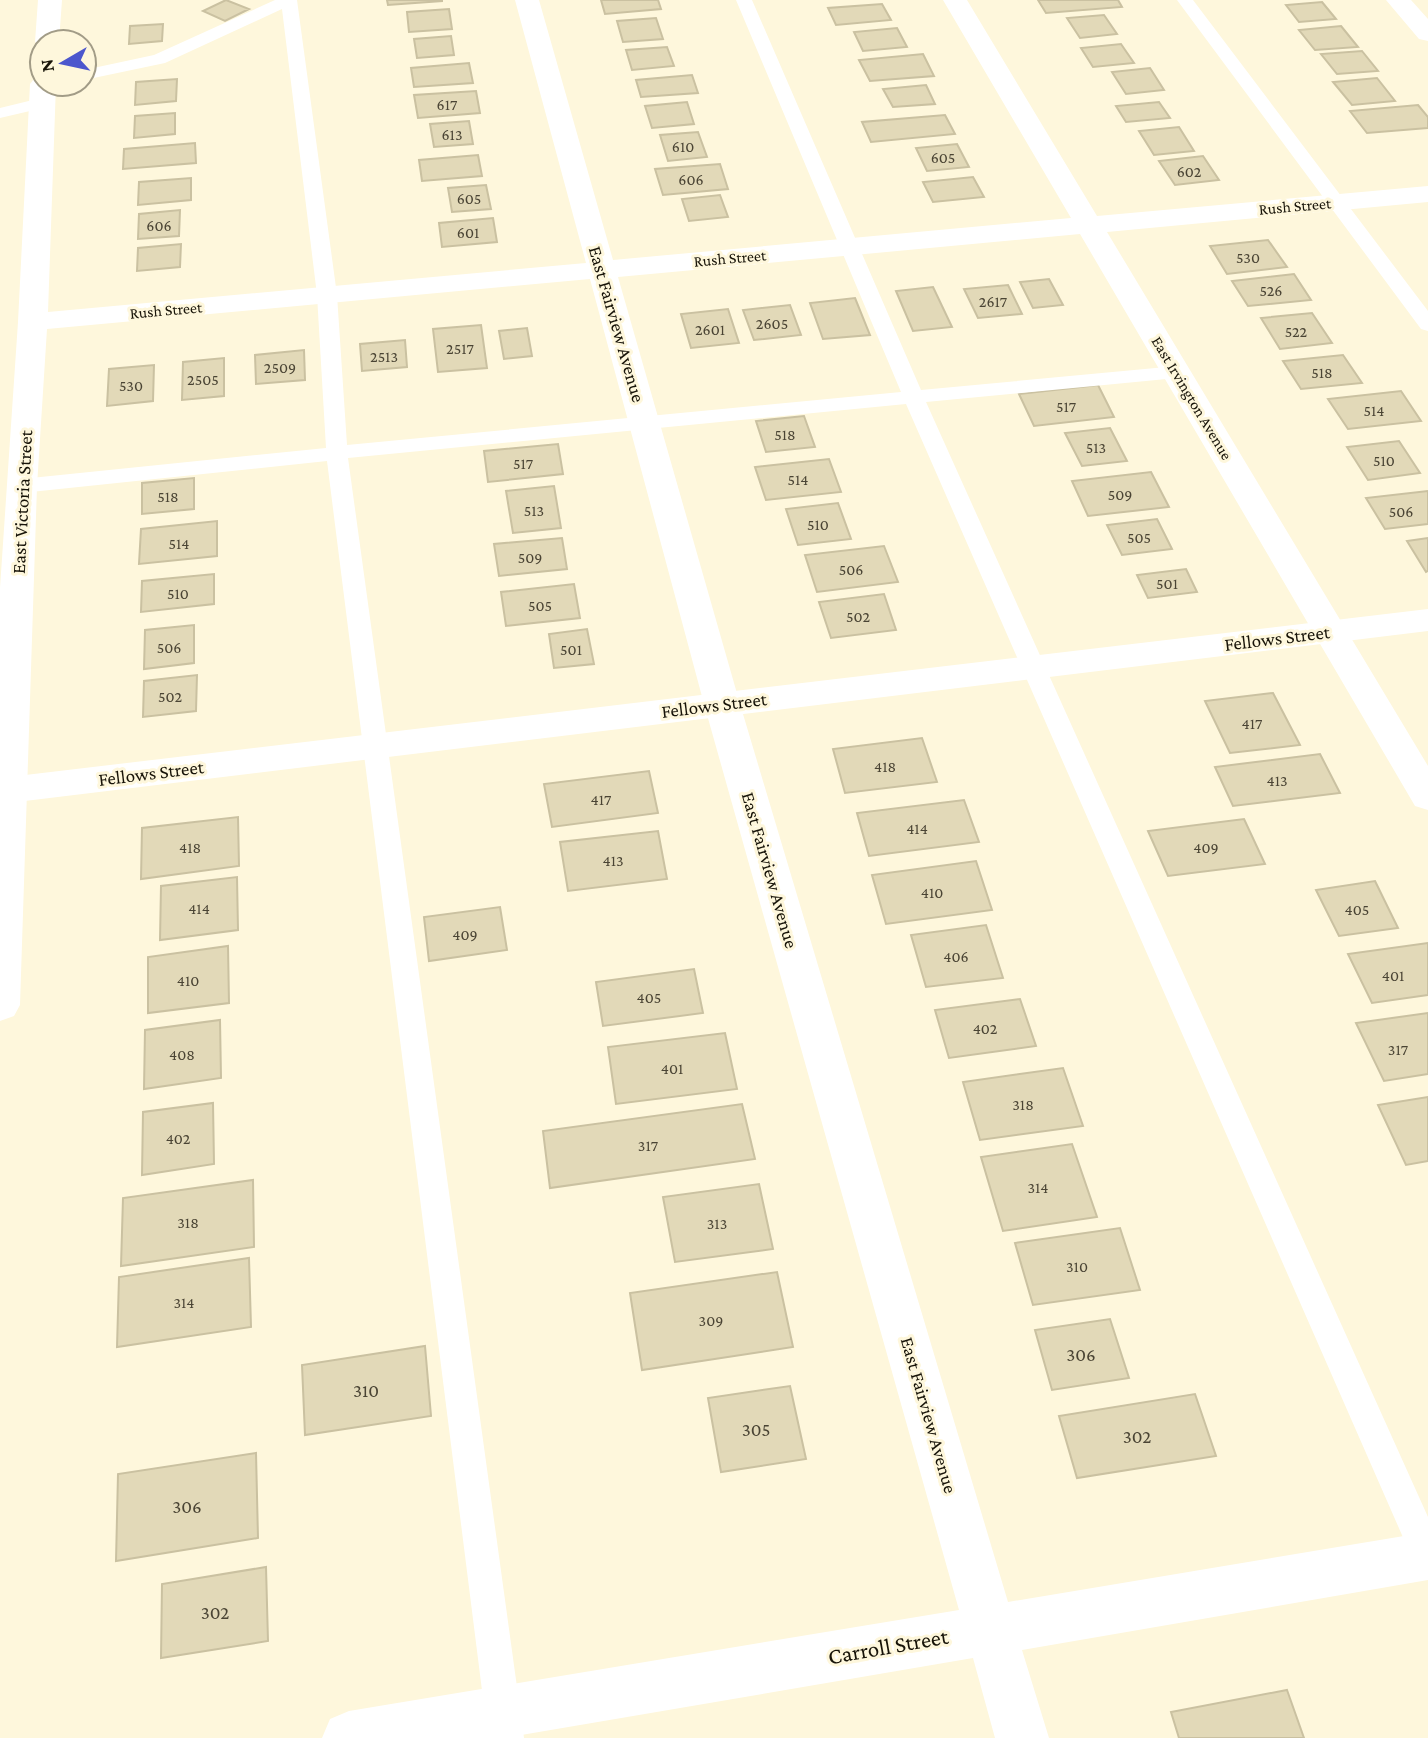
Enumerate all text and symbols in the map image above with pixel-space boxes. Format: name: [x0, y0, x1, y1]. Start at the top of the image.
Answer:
north arrow: [28, 28, 98, 98]
text: N: [35, 57, 58, 74]
house number: 617: [437, 96, 458, 113]
house number: 613: [441, 126, 463, 143]
house number: 610: [672, 138, 694, 155]
house number: 605: [931, 149, 955, 166]
house number: 602: [1177, 163, 1202, 180]
house number: 606: [678, 171, 704, 188]
house number: 605: [457, 190, 481, 207]
street label: Rush Street: [1258, 194, 1333, 218]
house number: 606: [146, 217, 172, 234]
house number: 601: [457, 224, 479, 241]
street label: East Fairview Avenue: [585, 243, 649, 405]
street label: Rush Street: [693, 246, 768, 270]
house number: 530: [1236, 249, 1260, 266]
house number: 526: [1260, 282, 1282, 299]
house number: 2617: [979, 293, 1008, 310]
street label: Rush Street: [129, 298, 204, 322]
house number: 2605: [756, 315, 788, 332]
house number: 2601: [695, 321, 725, 338]
house number: 522: [1285, 323, 1308, 340]
street label: East Irvington Avenue: [1148, 333, 1236, 463]
house number: 2517: [446, 340, 475, 357]
house number: 2513: [370, 348, 398, 365]
house number: 2509: [264, 359, 296, 376]
house number: 518: [1311, 364, 1333, 381]
house number: 2505: [187, 371, 219, 388]
house number: 530: [119, 377, 143, 394]
house number: 517: [1056, 398, 1077, 415]
house number: 514: [1364, 402, 1384, 419]
house number: 518: [774, 426, 796, 443]
street label: East Victoria Street: [8, 429, 36, 574]
house number: 513: [1086, 439, 1106, 456]
house number: 510: [1373, 452, 1395, 469]
house number: 517: [513, 455, 534, 472]
house number: 514: [788, 471, 808, 488]
house number: 509: [1108, 486, 1132, 503]
house number: 518: [157, 488, 179, 505]
house number: 513: [524, 502, 544, 519]
house number: 506: [1389, 503, 1413, 520]
house number: 510: [807, 516, 829, 533]
house number: 505: [1127, 529, 1151, 546]
house number: 514: [169, 535, 189, 552]
house number: 509: [518, 549, 542, 566]
house number: 506: [839, 561, 863, 578]
house number: 501: [1156, 575, 1178, 592]
house number: 510: [167, 585, 189, 602]
house number: 505: [528, 597, 552, 614]
house number: 502: [846, 608, 870, 625]
street label: Fellows Street: [1223, 621, 1332, 655]
house number: 506: [157, 639, 181, 656]
house number: 501: [560, 641, 582, 658]
house number: 502: [158, 688, 182, 705]
street label: Fellows Street: [660, 688, 769, 722]
house number: 417: [1242, 715, 1263, 732]
street label: Fellows Street: [97, 756, 206, 790]
house number: 418: [874, 758, 896, 775]
house number: 413: [1266, 772, 1288, 789]
street label: East Fairview Avenue: [738, 789, 802, 951]
house number: 417: [591, 791, 612, 808]
house number: 414: [906, 820, 928, 837]
house number: 418: [179, 839, 201, 856]
house number: 409: [1193, 839, 1219, 856]
house number: 413: [602, 852, 624, 869]
house number: 410: [921, 884, 943, 901]
house number: 414: [188, 900, 210, 917]
house number: 405: [1345, 901, 1369, 918]
house number: 409: [452, 926, 478, 943]
house number: 406: [943, 948, 969, 965]
house number: 401: [1382, 967, 1404, 984]
house number: 410: [177, 972, 199, 989]
house number: 405: [637, 989, 661, 1006]
house number: 402: [973, 1020, 998, 1037]
house number: 317: [1388, 1041, 1409, 1058]
house number: 408: [169, 1046, 195, 1063]
house number: 401: [661, 1060, 683, 1077]
house number: 318: [1012, 1096, 1034, 1113]
house number: 402: [166, 1130, 191, 1147]
house number: 317: [638, 1137, 659, 1154]
house number: 314: [1027, 1179, 1049, 1196]
house number: 318: [177, 1214, 199, 1231]
house number: 313: [707, 1215, 727, 1232]
house number: 310: [1066, 1258, 1088, 1275]
house number: 314: [173, 1294, 195, 1311]
house number: 309: [699, 1312, 723, 1329]
street label: East Fairview Avenue: [897, 1334, 961, 1496]
house number: 306: [1066, 1344, 1096, 1365]
house number: 310: [353, 1380, 379, 1401]
house number: 305: [742, 1419, 770, 1440]
house number: 302: [1123, 1426, 1151, 1447]
house number: 306: [172, 1496, 202, 1517]
house number: 302: [201, 1602, 229, 1623]
street label: Carroll Street: [826, 1623, 951, 1669]

